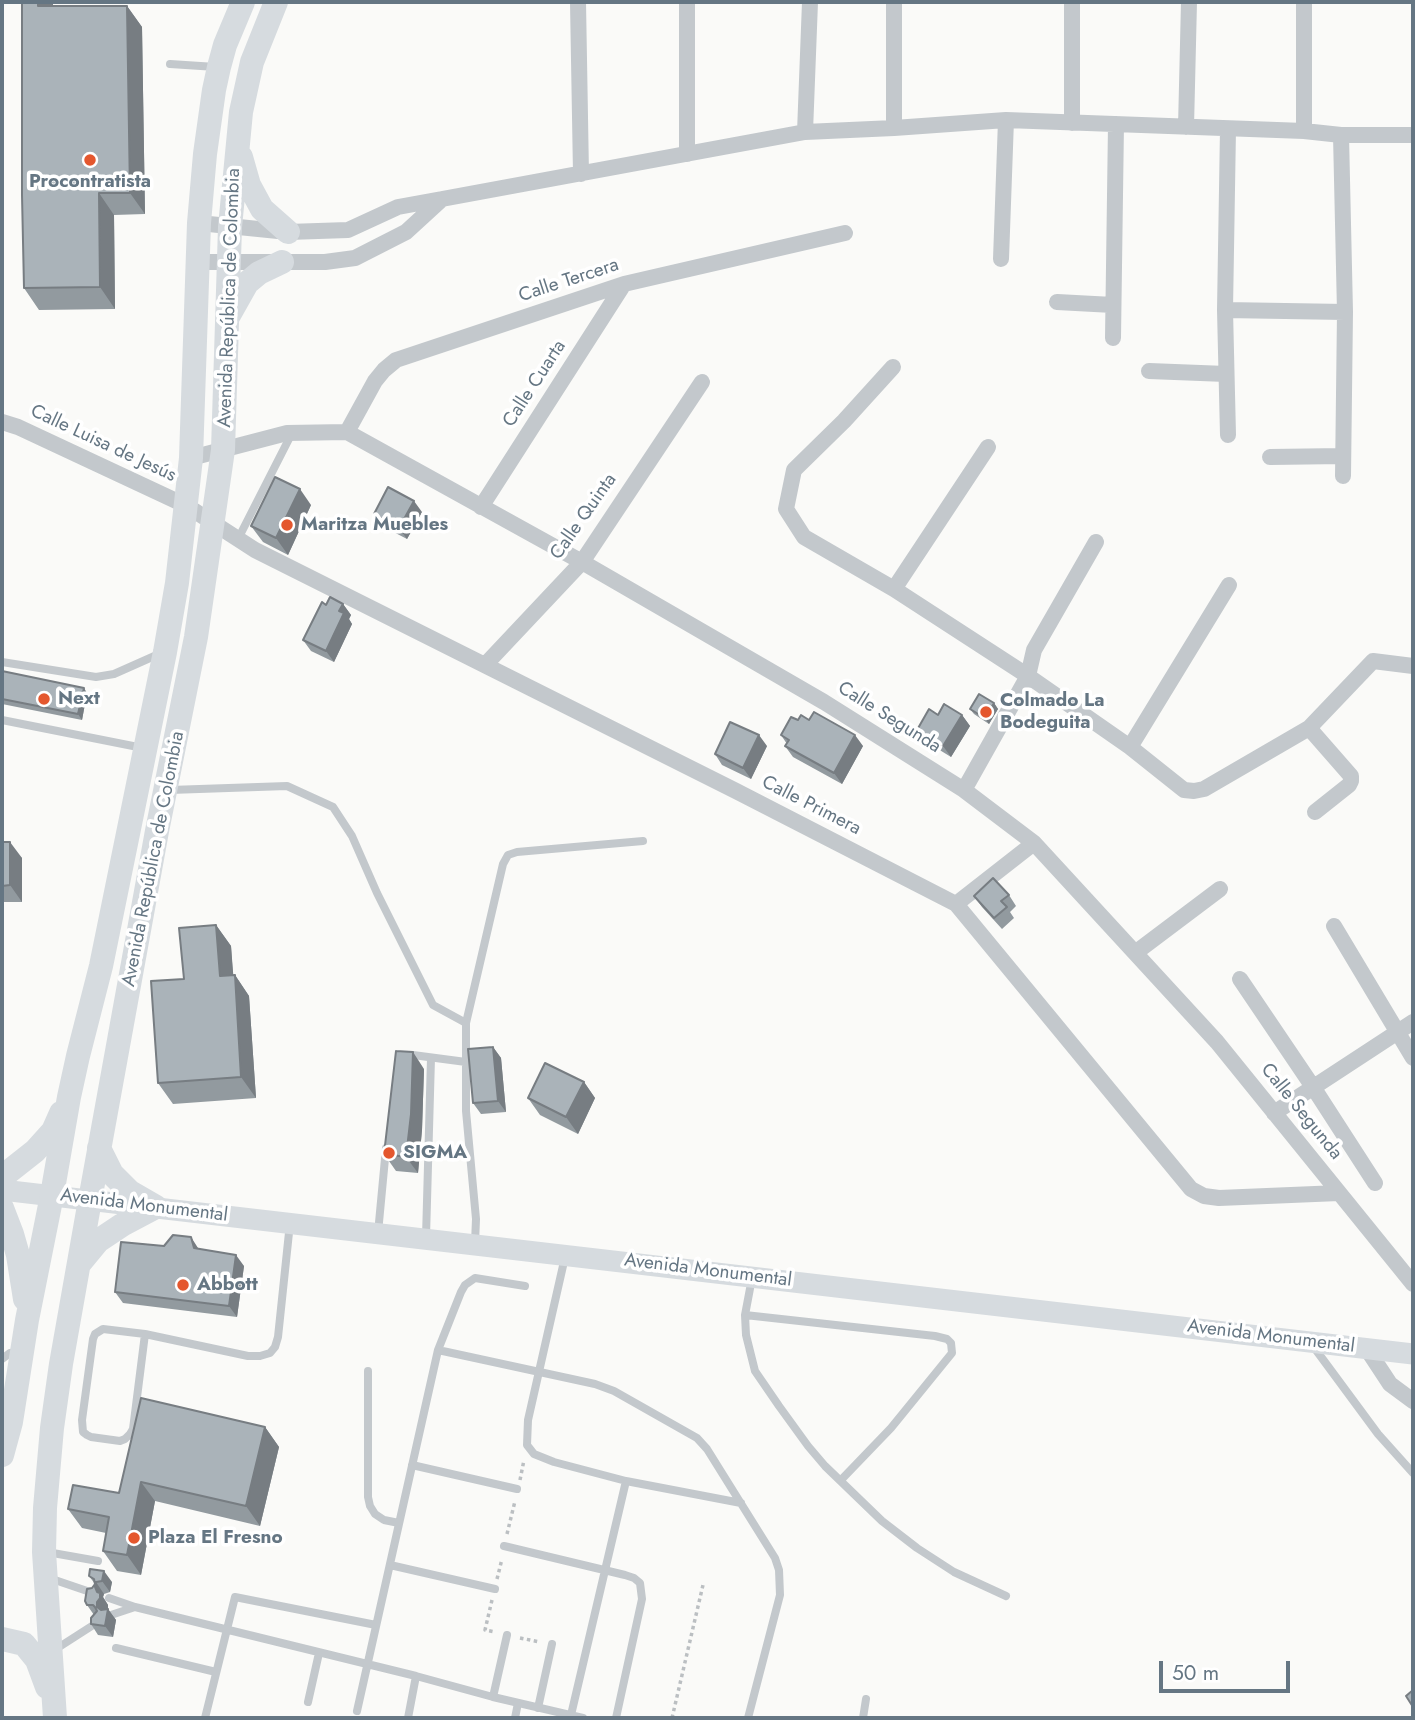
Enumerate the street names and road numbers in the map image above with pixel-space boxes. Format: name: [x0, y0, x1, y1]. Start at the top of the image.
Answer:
street label: Avenida República de Colombia: [214, 168, 246, 428]
street label: Calle Tercera: [516, 254, 622, 308]
street label: Calle Cuarta: [499, 336, 571, 432]
street label: Calle Luisa de Jesús: [27, 400, 179, 488]
street label: Calle Quinta: [546, 470, 622, 564]
street label: Calle Segunda: [833, 677, 945, 759]
street label: Avenida República de Colombia: [118, 729, 190, 989]
street label: Calle Primera: [758, 771, 864, 841]
street label: Calle Segunda: [1255, 1059, 1347, 1165]
street label: Avenida Monumental: [59, 1184, 229, 1228]
street label: Avenida Monumental: [623, 1249, 793, 1293]
street label: Avenida Monumental: [1186, 1315, 1356, 1359]

